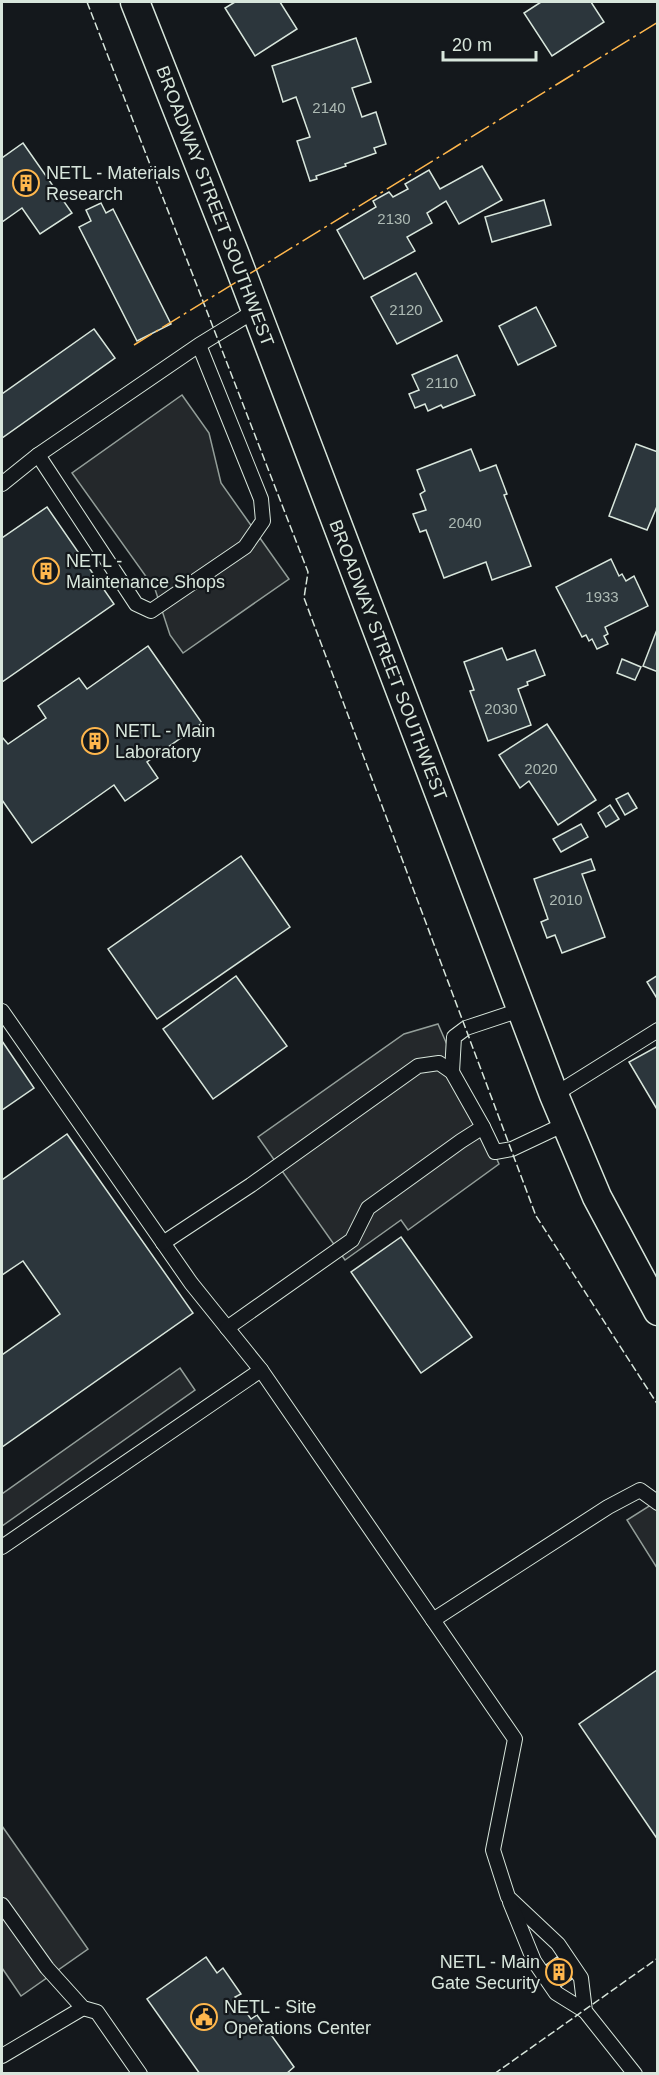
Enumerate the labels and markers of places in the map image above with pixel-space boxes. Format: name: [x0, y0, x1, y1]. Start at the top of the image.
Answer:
place label: NETL - Materials Research: [46, 163, 180, 204]
building icon: NETL - Materials Research: [11, 168, 41, 198]
place label: NETL - Maintenance Shops: [66, 551, 225, 592]
building icon: NETL - Maintenance Shops: [31, 556, 61, 586]
place label: NETL - Main Laboratory: [115, 721, 215, 762]
building icon: NETL - Main Laboratory: [80, 726, 110, 756]
place label: NETL - Main Gate Security: [431, 1952, 540, 1993]
building icon: NETL - Main Gate Security: [544, 1957, 574, 1987]
place label: NETL - Site Operations Center: [224, 1997, 371, 2038]
public building icon: NETL - Site Operations Center: [189, 2002, 219, 2032]

